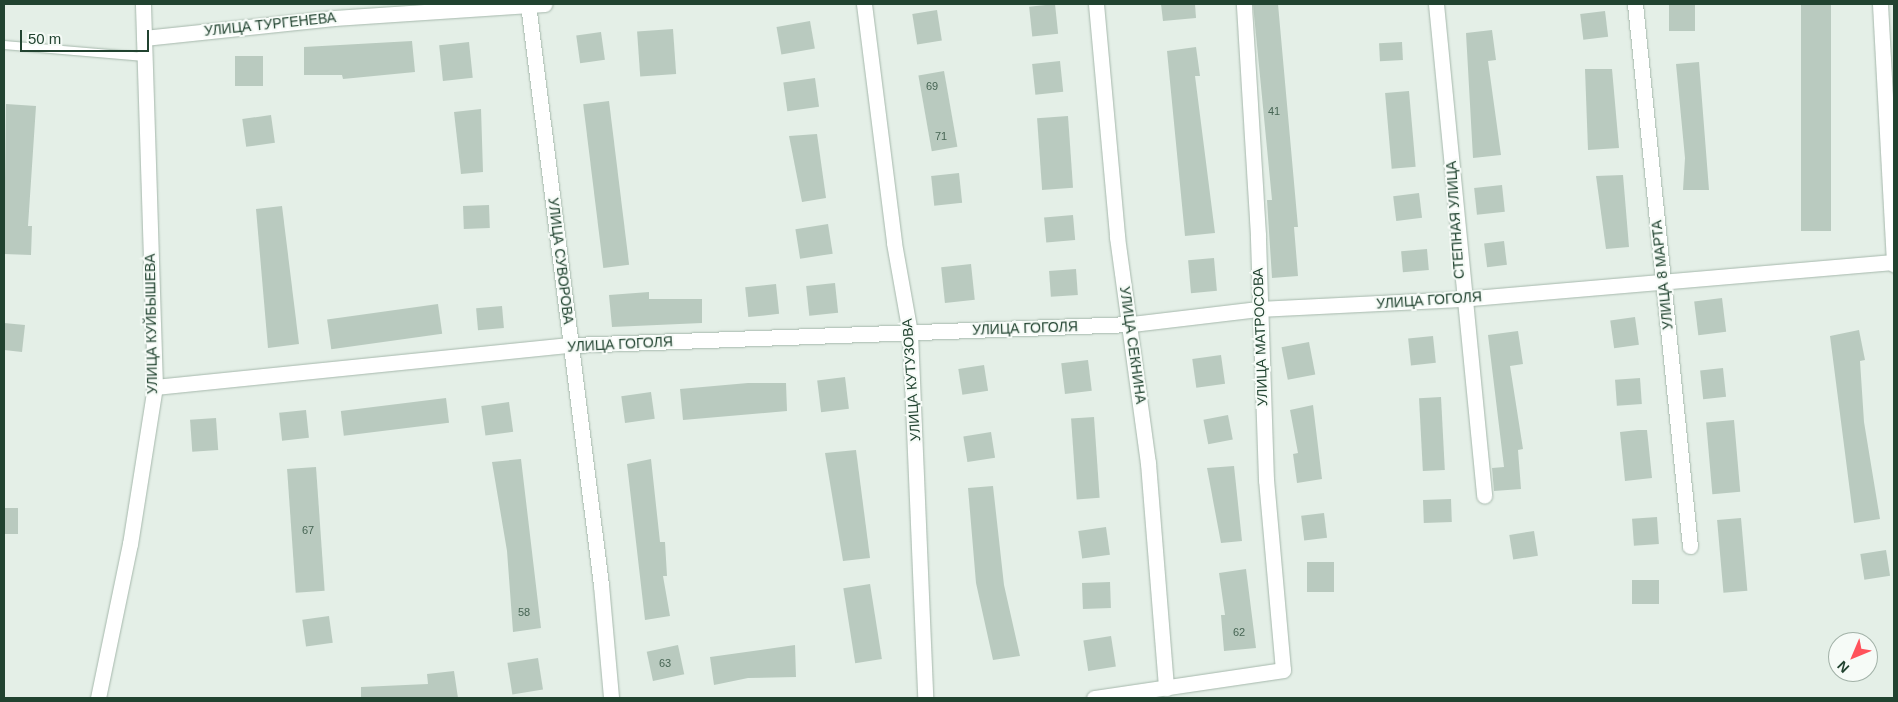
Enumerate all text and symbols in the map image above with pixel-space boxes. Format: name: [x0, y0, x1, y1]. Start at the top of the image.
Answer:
street label: УЛИЦА ТУРГЕНЕВА: [203, 9, 337, 39]
scale bar: [22, 20, 151, 52]
text: 50 m: [28, 30, 61, 47]
house number: 69: [926, 79, 938, 93]
house number: 41: [1268, 104, 1280, 118]
house number: 71: [935, 129, 947, 143]
street label: СТЕПНАЯ УЛИЦА: [1442, 160, 1468, 280]
street label: УЛИЦА СУВОРОВА: [545, 197, 577, 325]
street label: УЛИЦА 8 МАРТА: [1648, 219, 1676, 331]
street label: УЛИЦА КУЙБЫШЕВА: [141, 254, 161, 394]
street label: УЛИЦА МАТРОСОВА: [1249, 267, 1271, 407]
street label: УЛИЦА СЕКНИНА: [1116, 285, 1150, 405]
street label: УЛИЦА ГОГОЛЯ: [1376, 288, 1482, 312]
street label: УЛИЦА КУТУЗОВА: [898, 318, 924, 442]
street label: УЛИЦА ГОГОЛЯ: [972, 318, 1078, 338]
street label: УЛИЦА ГОГОЛЯ: [567, 333, 673, 355]
house number: 67: [302, 523, 314, 537]
house number: 58: [518, 605, 530, 619]
house number: 62: [1233, 625, 1245, 639]
north arrow: [1828, 632, 1878, 682]
house number: 63: [659, 656, 671, 670]
text: N: [1834, 658, 1852, 676]

